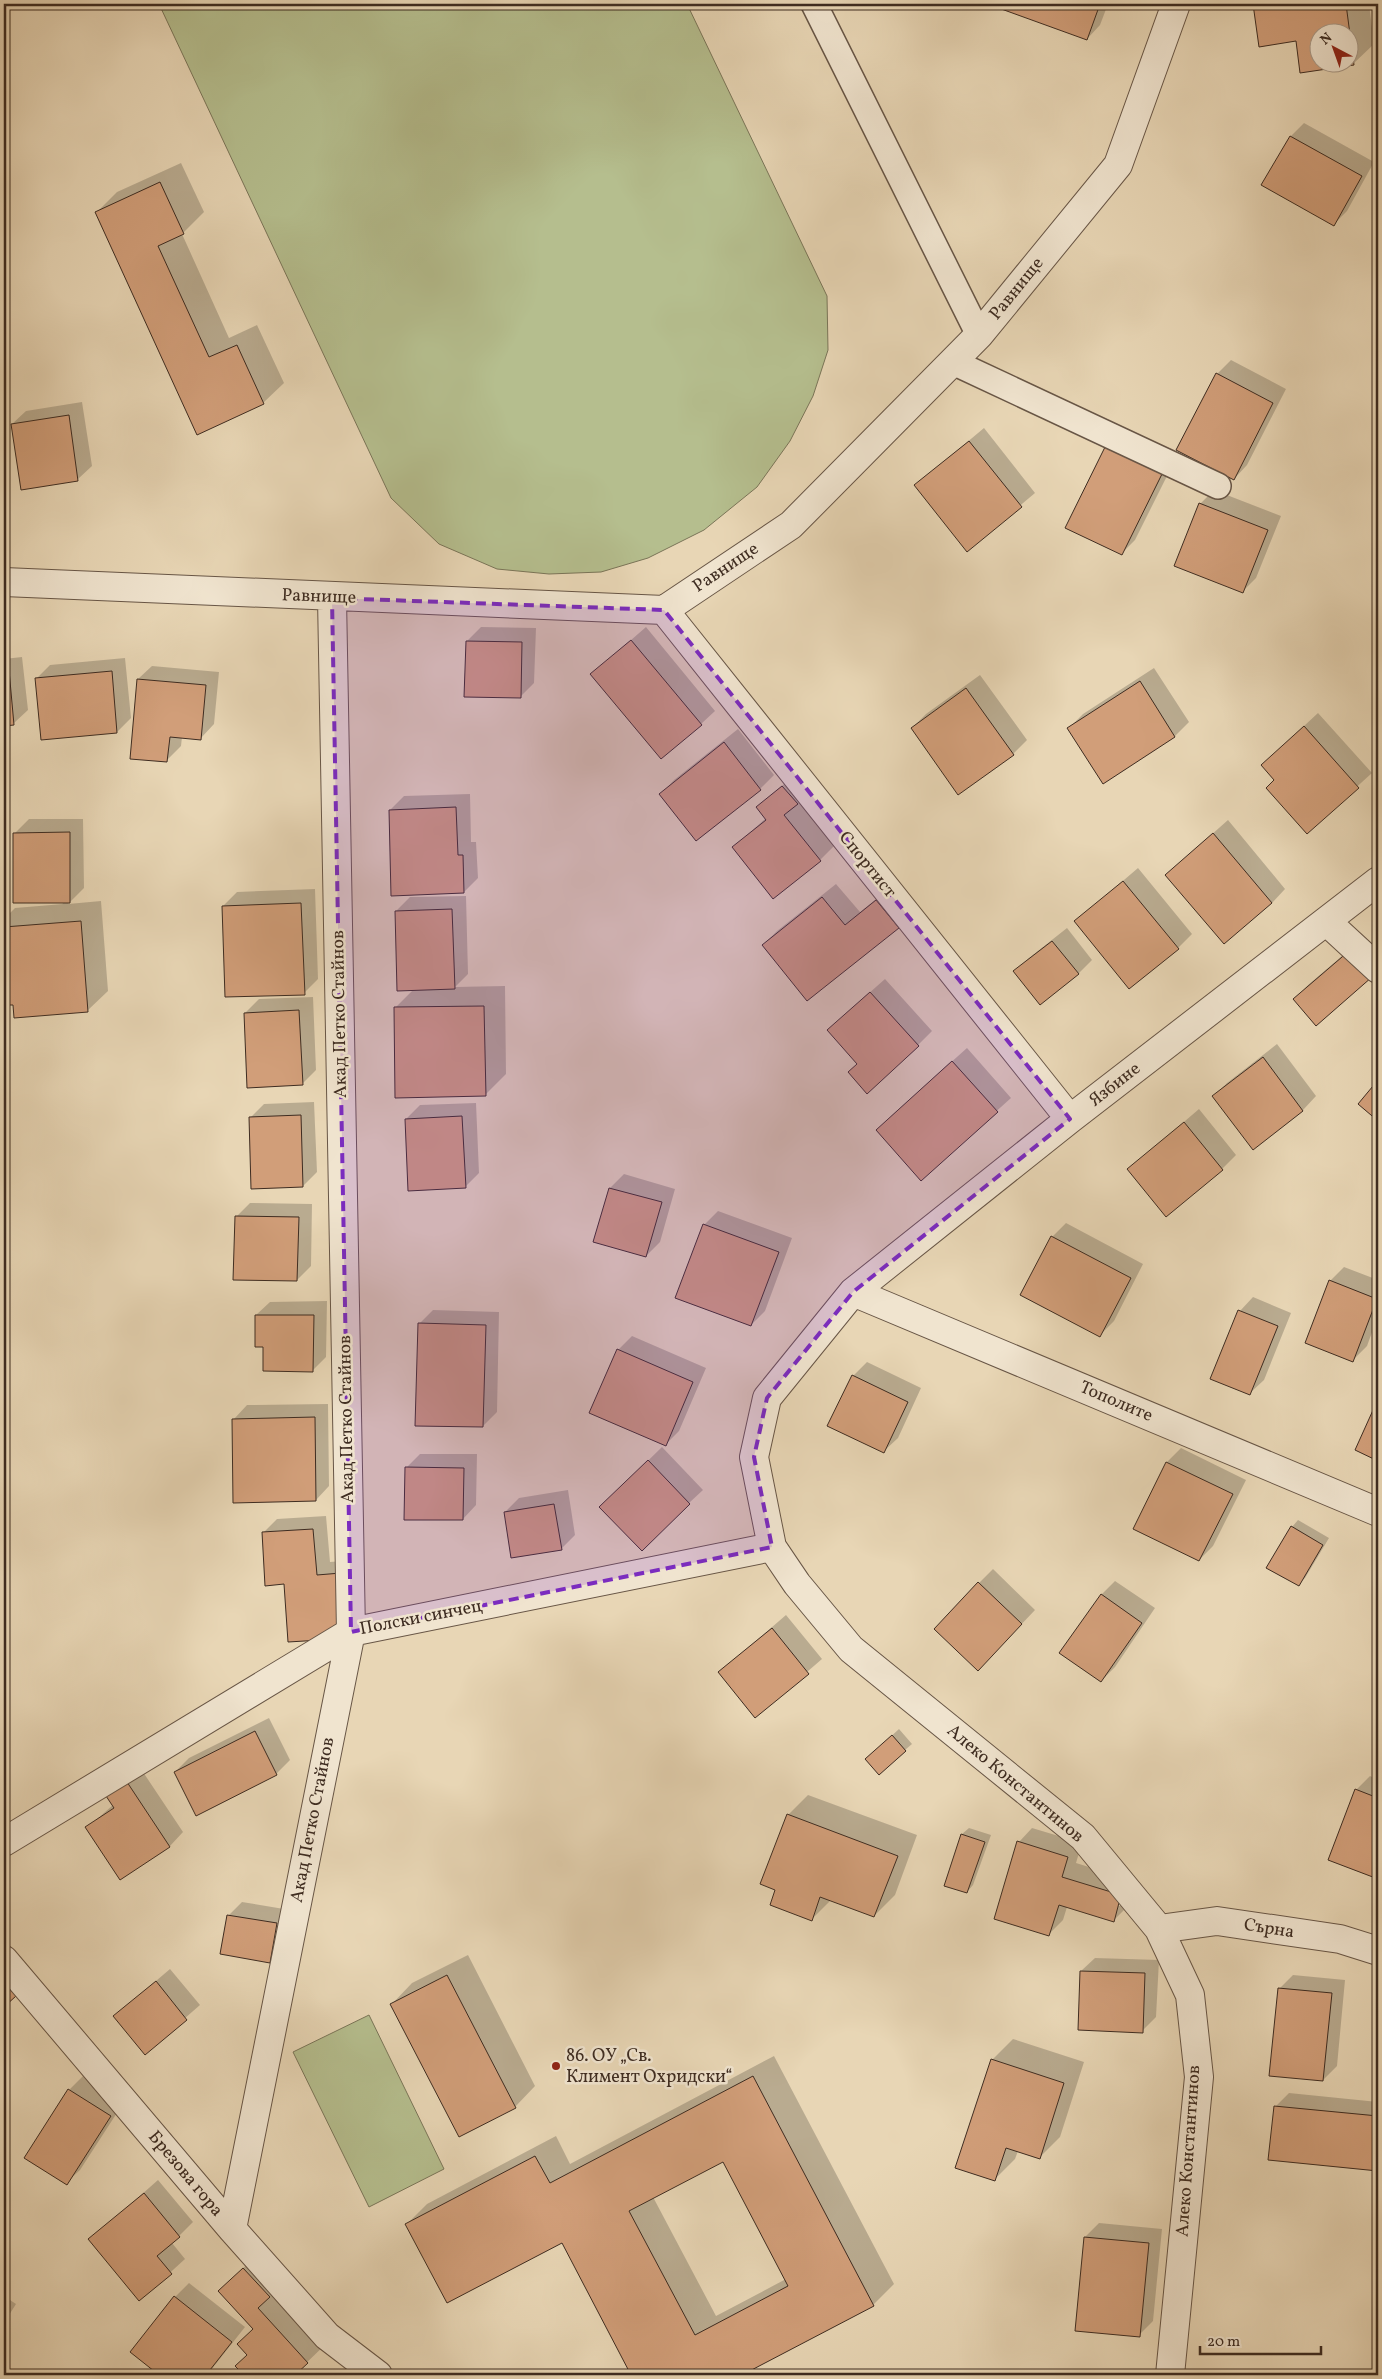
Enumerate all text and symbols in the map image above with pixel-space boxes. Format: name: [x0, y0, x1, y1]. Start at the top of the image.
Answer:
north arrow: [1310, 22, 1360, 72]
text: N: [1316, 29, 1337, 50]
street label: Равнище: [984, 252, 1050, 326]
street label: Равнище: [688, 537, 764, 599]
street label: Равнище: [281, 583, 357, 611]
street label: Спортист: [832, 826, 902, 904]
street label: Акад Петко Стайнов: [326, 930, 354, 1098]
street label: Язбине: [1084, 1057, 1146, 1113]
street label: Акад Петко Стайнов: [333, 1335, 361, 1503]
street label: Тополите: [1076, 1375, 1156, 1429]
street label: Полски синчец: [358, 1594, 484, 1642]
street label: Алеко Константинов: [941, 1719, 1089, 1849]
street label: Акад Петко Стайнов: [285, 1735, 341, 1905]
street label: Сърна: [1242, 1913, 1296, 1945]
place label: 86. ОУ „Св. Климент Охридски“: [566, 2044, 733, 2090]
marker: 86. ОУ „Св. Климент Охридски“: [550, 2060, 562, 2072]
street label: Алеко Константинов: [1171, 2064, 1207, 2238]
street label: Брезова гора: [142, 2126, 229, 2222]
scale bar: [1200, 2324, 1321, 2356]
text: 20 m: [1207, 2332, 1240, 2353]

